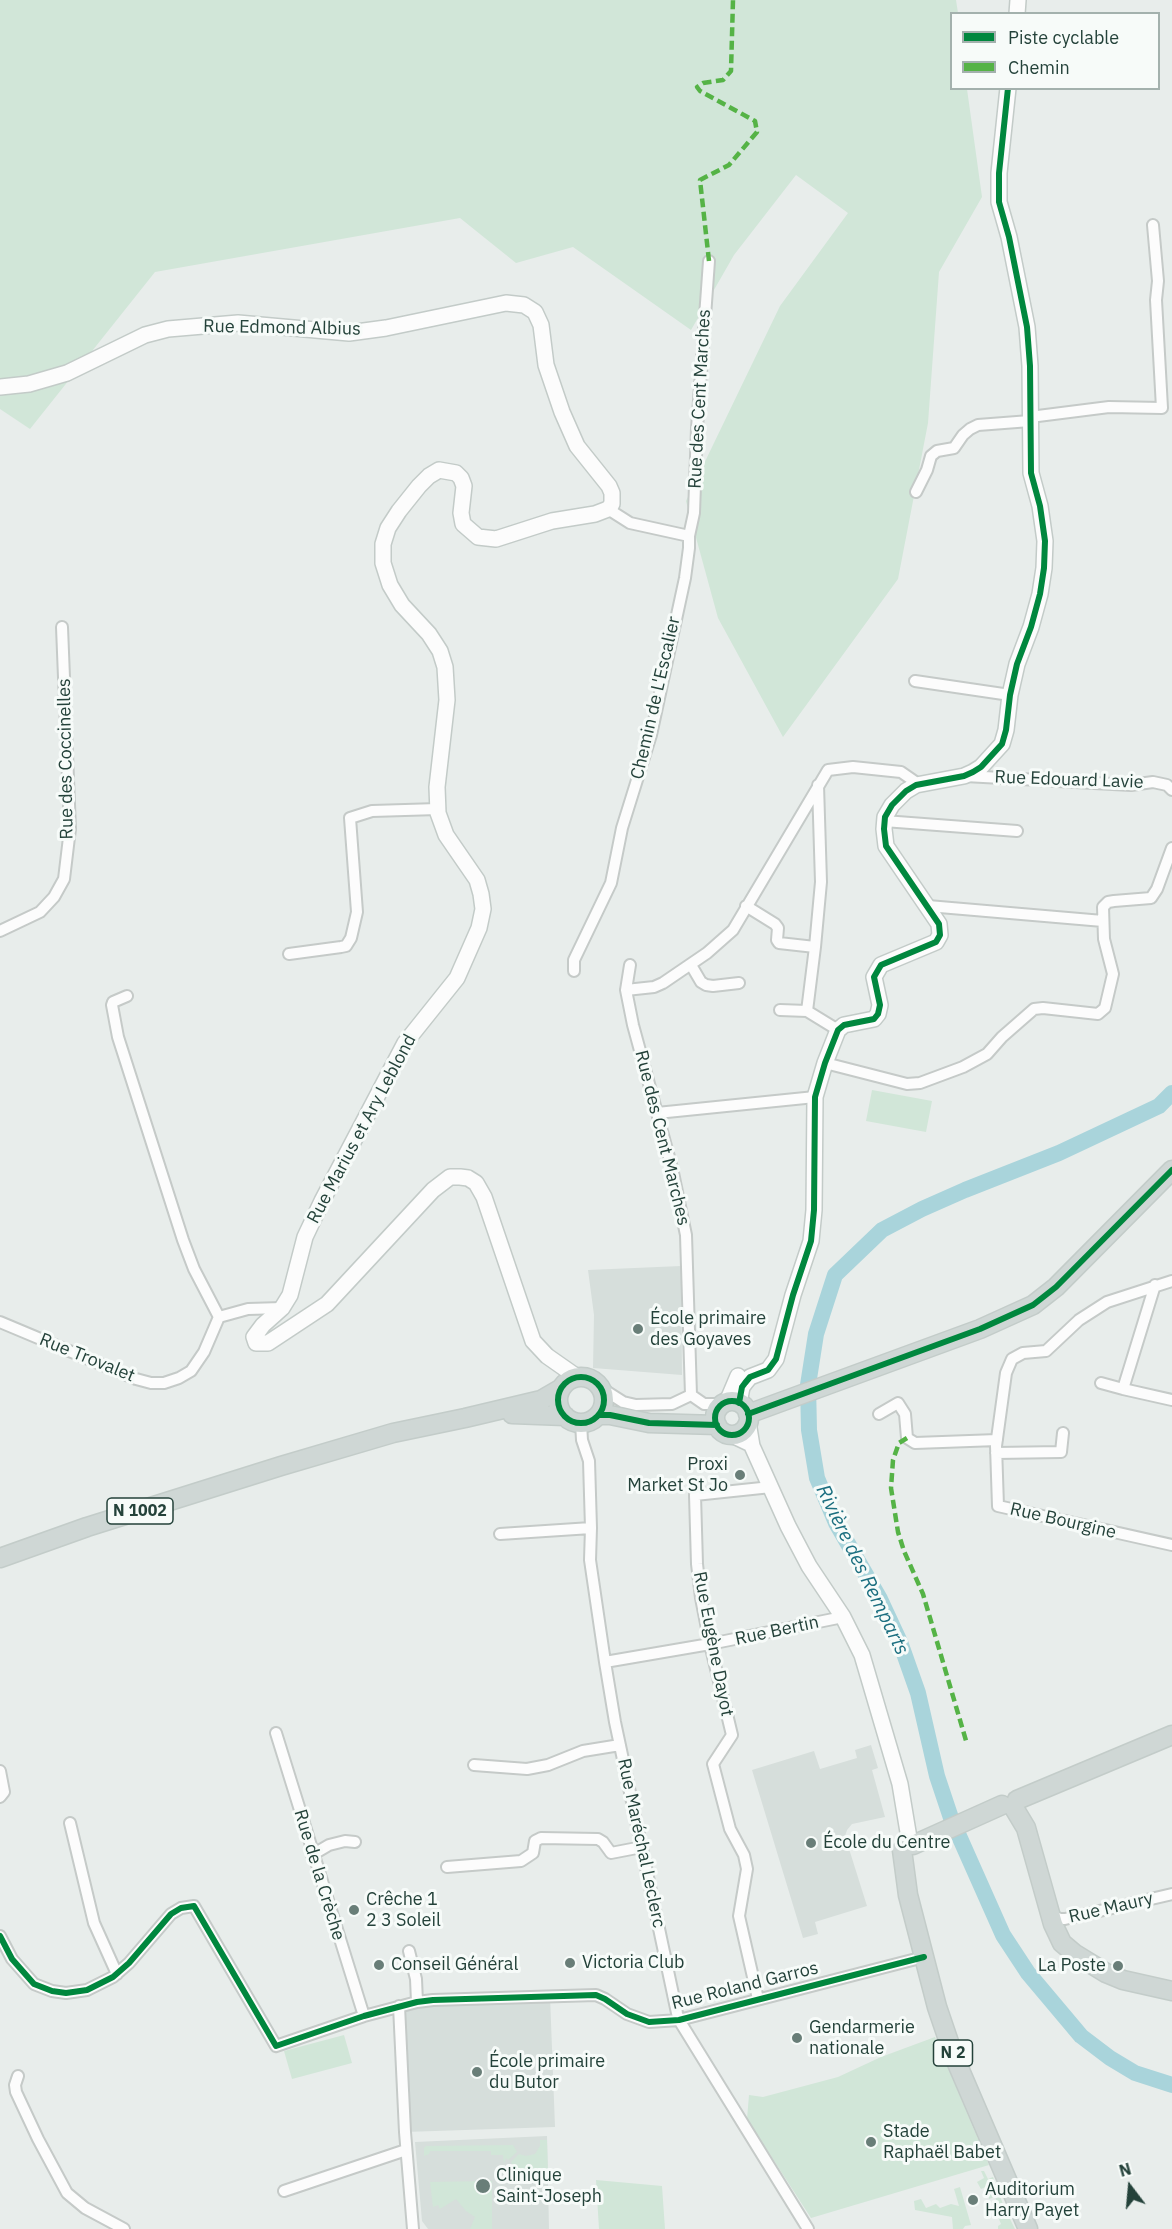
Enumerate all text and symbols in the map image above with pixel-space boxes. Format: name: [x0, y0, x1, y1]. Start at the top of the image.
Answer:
legend: [950, 12, 1160, 90]
text: Piste cyclable: [1008, 26, 1119, 49]
text: Chemin: [1008, 56, 1070, 79]
street label: Rue des Cent Marches: [685, 309, 715, 489]
street label: Rue Edmond Albius: [203, 316, 361, 340]
street label: Chemin de L'Escalier: [627, 614, 685, 782]
street label: Rue des Coccinelles: [54, 678, 78, 840]
street label: Rue Edouard Lavie: [994, 767, 1144, 793]
street label: Rue Marius et Ary Leblond: [303, 1031, 421, 1227]
street label: Rue des Cent Marches: [630, 1048, 694, 1228]
place label: École primaire des Goyaves: [650, 1308, 766, 1350]
marker: École primaire des Goyaves: [631, 1322, 645, 1336]
street label: Rue Trovalet: [36, 1329, 138, 1387]
place label: Proxi Market St Jo: [627, 1454, 728, 1496]
marker: Proxi Market St Jo: [733, 1468, 747, 1482]
water label: Rivière des Remparts: [810, 1481, 914, 1659]
road number: N 1002: [107, 1498, 173, 1524]
street label: Rue Bourgine: [1008, 1498, 1118, 1544]
street label: Rue Eugène Dayot: [688, 1570, 738, 1718]
street label: Rue Bertin: [733, 1612, 821, 1650]
street label: Rue Maréchal Leclerc: [612, 1756, 670, 1930]
street label: Rue de la Crèche: [289, 1807, 349, 1943]
place label: École du Centre: [823, 1832, 950, 1854]
marker: École du Centre: [804, 1836, 818, 1850]
street label: Rue Maury: [1067, 1888, 1155, 1928]
place label: Crêche 1 2 3 Soleil: [366, 1889, 441, 1932]
marker: Crêche 1 2 3 Soleil: [347, 1903, 361, 1917]
place label: Victoria Club: [582, 1952, 685, 1974]
place label: Conseil Général: [391, 1954, 518, 1976]
place label: La Poste: [1038, 1955, 1106, 1977]
marker: Victoria Club: [563, 1956, 577, 1970]
street label: Rue Roland Garros: [669, 1957, 821, 2015]
marker: Conseil Général: [372, 1958, 386, 1972]
marker: La Poste: [1111, 1959, 1125, 1973]
place label: Gendarmerie nationale: [809, 2017, 915, 2060]
marker: Gendarmerie nationale: [790, 2031, 804, 2045]
road number: N 2: [934, 2040, 972, 2066]
place label: École primaire du Butor: [489, 2051, 605, 2094]
marker: École primaire du Butor: [470, 2065, 484, 2079]
place label: Stade Raphaël Babet: [883, 2121, 1001, 2164]
marker: Stade Raphaël Babet: [864, 2135, 878, 2149]
north arrow: [1100, 2157, 1160, 2217]
text: N: [1117, 2158, 1133, 2181]
place label: Clinique Saint-Joseph: [496, 2165, 602, 2208]
marker: Clinique Saint-Joseph: [474, 2177, 492, 2195]
place label: Auditorium Harry Payet: [985, 2179, 1079, 2222]
marker: Auditorium Harry Payet: [966, 2193, 980, 2207]

